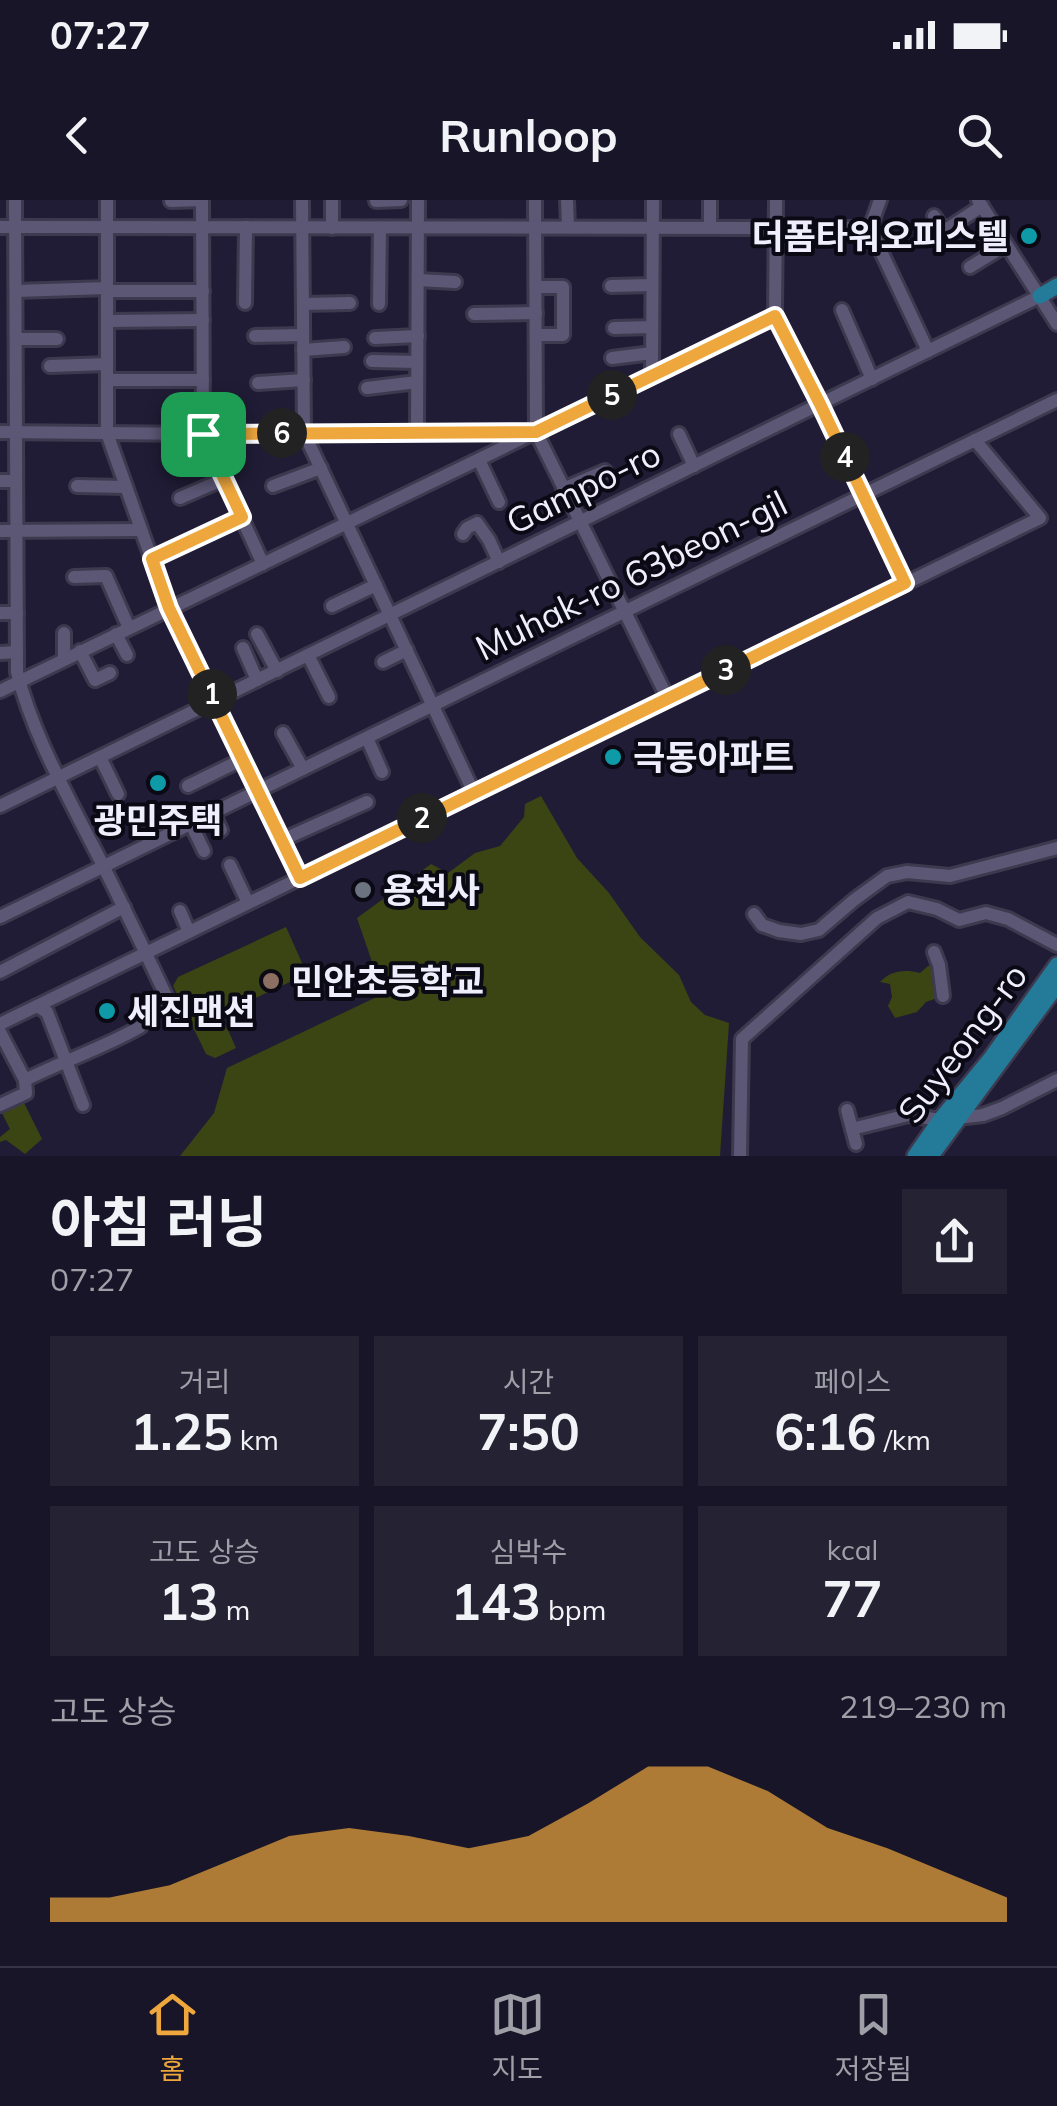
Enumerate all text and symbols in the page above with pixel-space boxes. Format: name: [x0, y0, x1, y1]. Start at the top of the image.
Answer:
text: 07:27: [50, 11, 151, 59]
text: Runloop: [439, 107, 618, 163]
icon: back: [50, 108, 105, 163]
icon: search: [952, 108, 1007, 163]
place label: 더폼타워오피스텔: [751, 214, 1009, 258]
marker: 더폼타워오피스텔: [1018, 225, 1040, 247]
pin: 5: [587, 370, 637, 420]
text: 5: [604, 377, 620, 412]
pin: [161, 392, 246, 477]
icon: arrive: [176, 407, 231, 462]
pin: 6: [257, 408, 307, 458]
text: 6: [274, 415, 290, 450]
street label: Gampo-ro: [499, 431, 667, 543]
pin: 4: [820, 432, 870, 482]
text: 4: [837, 439, 853, 474]
street label: Muhak-ro 63beon-gil: [468, 481, 794, 669]
pin: 3: [701, 645, 751, 695]
pin: 1: [187, 669, 237, 719]
text: 1: [204, 676, 220, 711]
place label: 극동아파트: [633, 735, 794, 779]
marker: 극동아파트: [602, 746, 624, 768]
marker: 광민주택: [147, 772, 169, 794]
pin: 2: [397, 793, 447, 843]
place label: 광민주택: [94, 798, 222, 842]
text: 2: [414, 800, 430, 835]
place label: 용천사: [383, 868, 480, 912]
marker: 용천사: [352, 879, 374, 901]
street label: Suyeong-ro: [888, 955, 1036, 1131]
place label: 민안초등학교: [291, 959, 484, 1003]
marker: 민안초등학교: [260, 970, 282, 992]
place label: 세진맨션: [127, 989, 256, 1033]
marker: 세진맨션: [96, 1000, 118, 1022]
text: 아침 러닝: [50, 1187, 267, 1256]
button: share: [902, 1189, 1007, 1294]
text: 07:27: [50, 1259, 134, 1299]
text: 거리: [179, 1364, 230, 1399]
text: 시간: [503, 1364, 554, 1399]
text: 페이스: [814, 1364, 891, 1399]
text: 1.25: [130, 1400, 233, 1463]
text: 7:50: [477, 1400, 580, 1463]
text: 6:16: [774, 1400, 877, 1463]
text: km: [233, 1422, 279, 1457]
text: /km: [877, 1422, 931, 1457]
text: kcal: [827, 1532, 878, 1567]
text: 고도 상승: [149, 1534, 260, 1569]
text: 심박수: [490, 1534, 567, 1569]
text: 77: [823, 1567, 883, 1630]
text: 13: [159, 1570, 219, 1633]
text: 143: [451, 1570, 541, 1633]
text: m: [219, 1592, 250, 1627]
text: bpm: [541, 1592, 606, 1627]
text: 219–230 m: [839, 1686, 1007, 1726]
text: 고도 상승: [50, 1691, 176, 1731]
tab: 홈: [145, 1987, 200, 2087]
tab: 지도: [490, 1987, 545, 2087]
tab: 저장됨: [835, 1987, 912, 2087]

